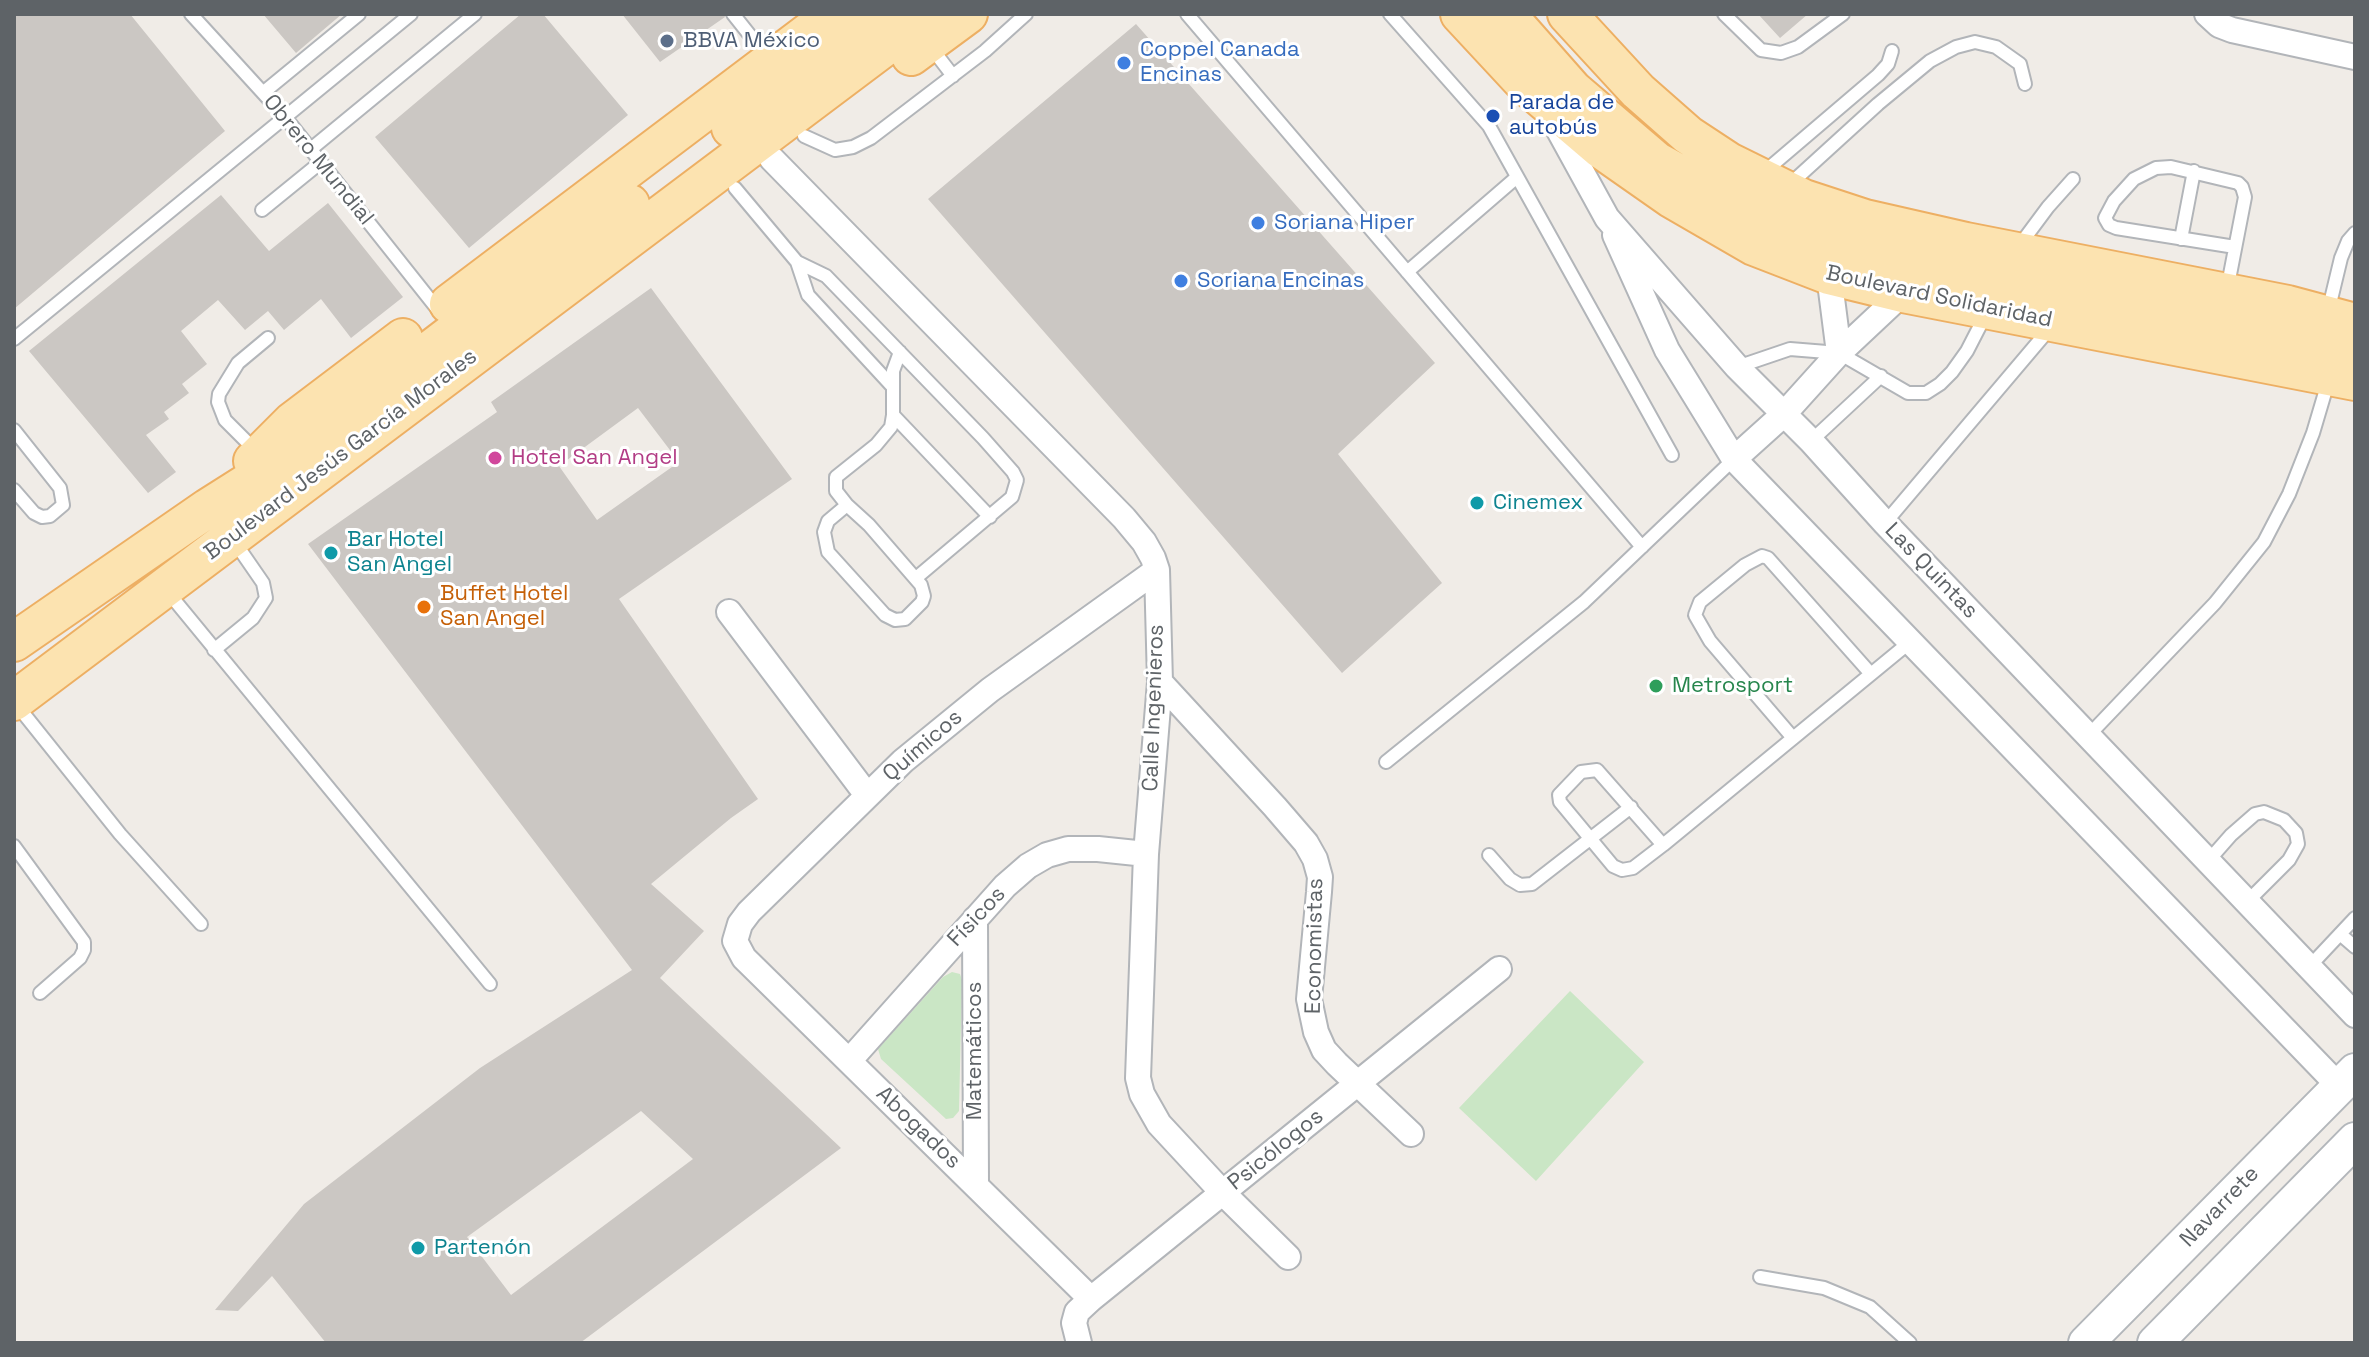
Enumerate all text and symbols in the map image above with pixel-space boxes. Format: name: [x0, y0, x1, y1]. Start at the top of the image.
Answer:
place label: BBVA México: [683, 28, 820, 54]
marker: BBVA México: [658, 32, 676, 50]
place label: Coppel Canada Encinas: [1140, 37, 1300, 88]
marker: Coppel Canada Encinas: [1115, 54, 1133, 72]
street label: Obrero Mundial: [257, 89, 379, 231]
place label: Parada de autobús: [1509, 90, 1615, 142]
marker: Parada de autobús: [1484, 107, 1502, 125]
place label: Soriana Hiper: [1274, 210, 1415, 236]
marker: Soriana Hiper: [1249, 214, 1267, 232]
street label: Boulevard Solidaridad: [1824, 260, 2054, 334]
place label: Soriana Encinas: [1197, 268, 1364, 294]
marker: Soriana Encinas: [1172, 272, 1190, 290]
street label: Boulevard Jesús García Morales: [200, 344, 482, 566]
place label: Hotel San Angel: [511, 445, 678, 471]
marker: Hotel San Angel: [486, 449, 504, 467]
place label: Cinemex: [1493, 490, 1583, 516]
marker: Cinemex: [1468, 494, 1486, 512]
street label: Las Quintas: [1879, 518, 1983, 624]
place label: Bar Hotel San Angel: [347, 527, 452, 578]
marker: Bar Hotel San Angel: [322, 544, 340, 562]
place label: Buffet Hotel San Angel: [440, 581, 568, 632]
marker: Buffet Hotel San Angel: [415, 598, 433, 616]
street label: Calle Ingenieros: [1138, 624, 1170, 792]
place label: Metrosport: [1672, 673, 1793, 699]
marker: Metrosport: [1647, 677, 1665, 695]
street label: Químicos: [878, 704, 968, 788]
street label: Economistas: [1301, 878, 1329, 1014]
street label: Físicos: [943, 881, 1011, 953]
street label: Matemáticos: [962, 982, 988, 1120]
street label: Abogados: [870, 1081, 966, 1175]
street label: Psicólogos: [1223, 1104, 1329, 1196]
street label: Navarrete: [2175, 1161, 2265, 1253]
place label: Partenón: [434, 1235, 531, 1261]
marker: Partenón: [409, 1239, 427, 1257]

